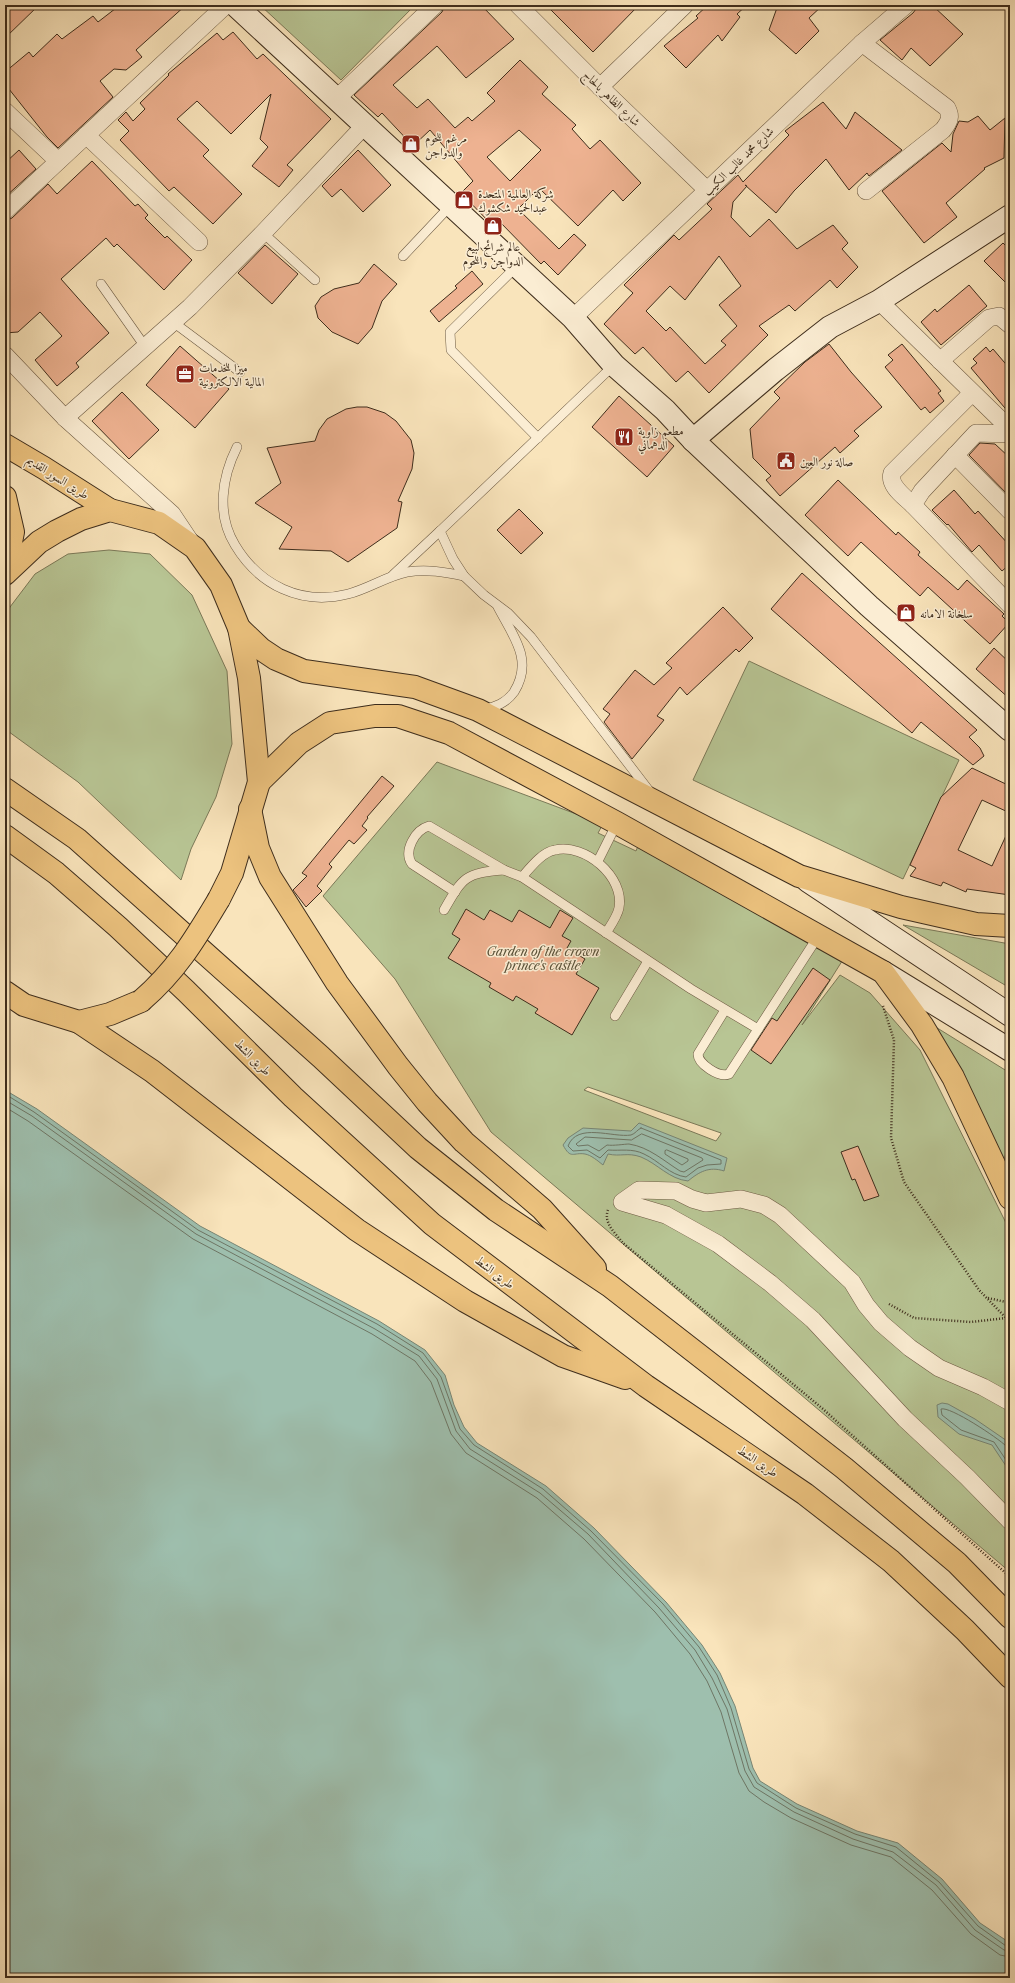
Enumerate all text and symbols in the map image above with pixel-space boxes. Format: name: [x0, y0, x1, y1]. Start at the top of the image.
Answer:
street label: شارع الظاهر بالحاج: [577, 67, 644, 132]
street label: شارع محمد غالب الكيب: [700, 123, 779, 201]
place label: مرغم للحوم والدواجن: [425, 130, 467, 161]
shop icon: مرغم للحوم والدواجن: [400, 133, 422, 155]
place label: شركة العالمية المتحدة عبدالحميد شكشوك: [478, 186, 554, 216]
shop icon: شركة العالمية المتحدة عبدالحميد شكشوك: [453, 189, 475, 211]
shop icon: عالم شرائح لبيع الدواجن واللحوم: [482, 215, 504, 237]
place label: عالم شرائح لبيع الدواجن واللحوم: [463, 239, 524, 272]
place label: ميزا للخدمات المالية الالكترونية: [199, 360, 265, 390]
office icon: ميزا للخدمات المالية الالكترونية: [174, 363, 196, 385]
place label: مطعم زاوية الدهماني: [638, 423, 684, 455]
restaurant icon: مطعم زاوية الدهماني: [613, 426, 635, 448]
public building icon: صالة نور العين: [775, 450, 797, 472]
street label: طريق السور القديم: [22, 452, 92, 506]
place label: صالة نور العين: [800, 454, 854, 470]
shop icon: سلخانة الامانه: [895, 602, 917, 624]
place label: سلخانة الامانه: [920, 606, 973, 621]
park label: Garden of the crown prince's castle: [486, 944, 600, 973]
street label: طريق الشط: [231, 1036, 275, 1079]
street label: طريق الشط: [472, 1252, 518, 1293]
street label: طريق الشط: [734, 1442, 781, 1481]

